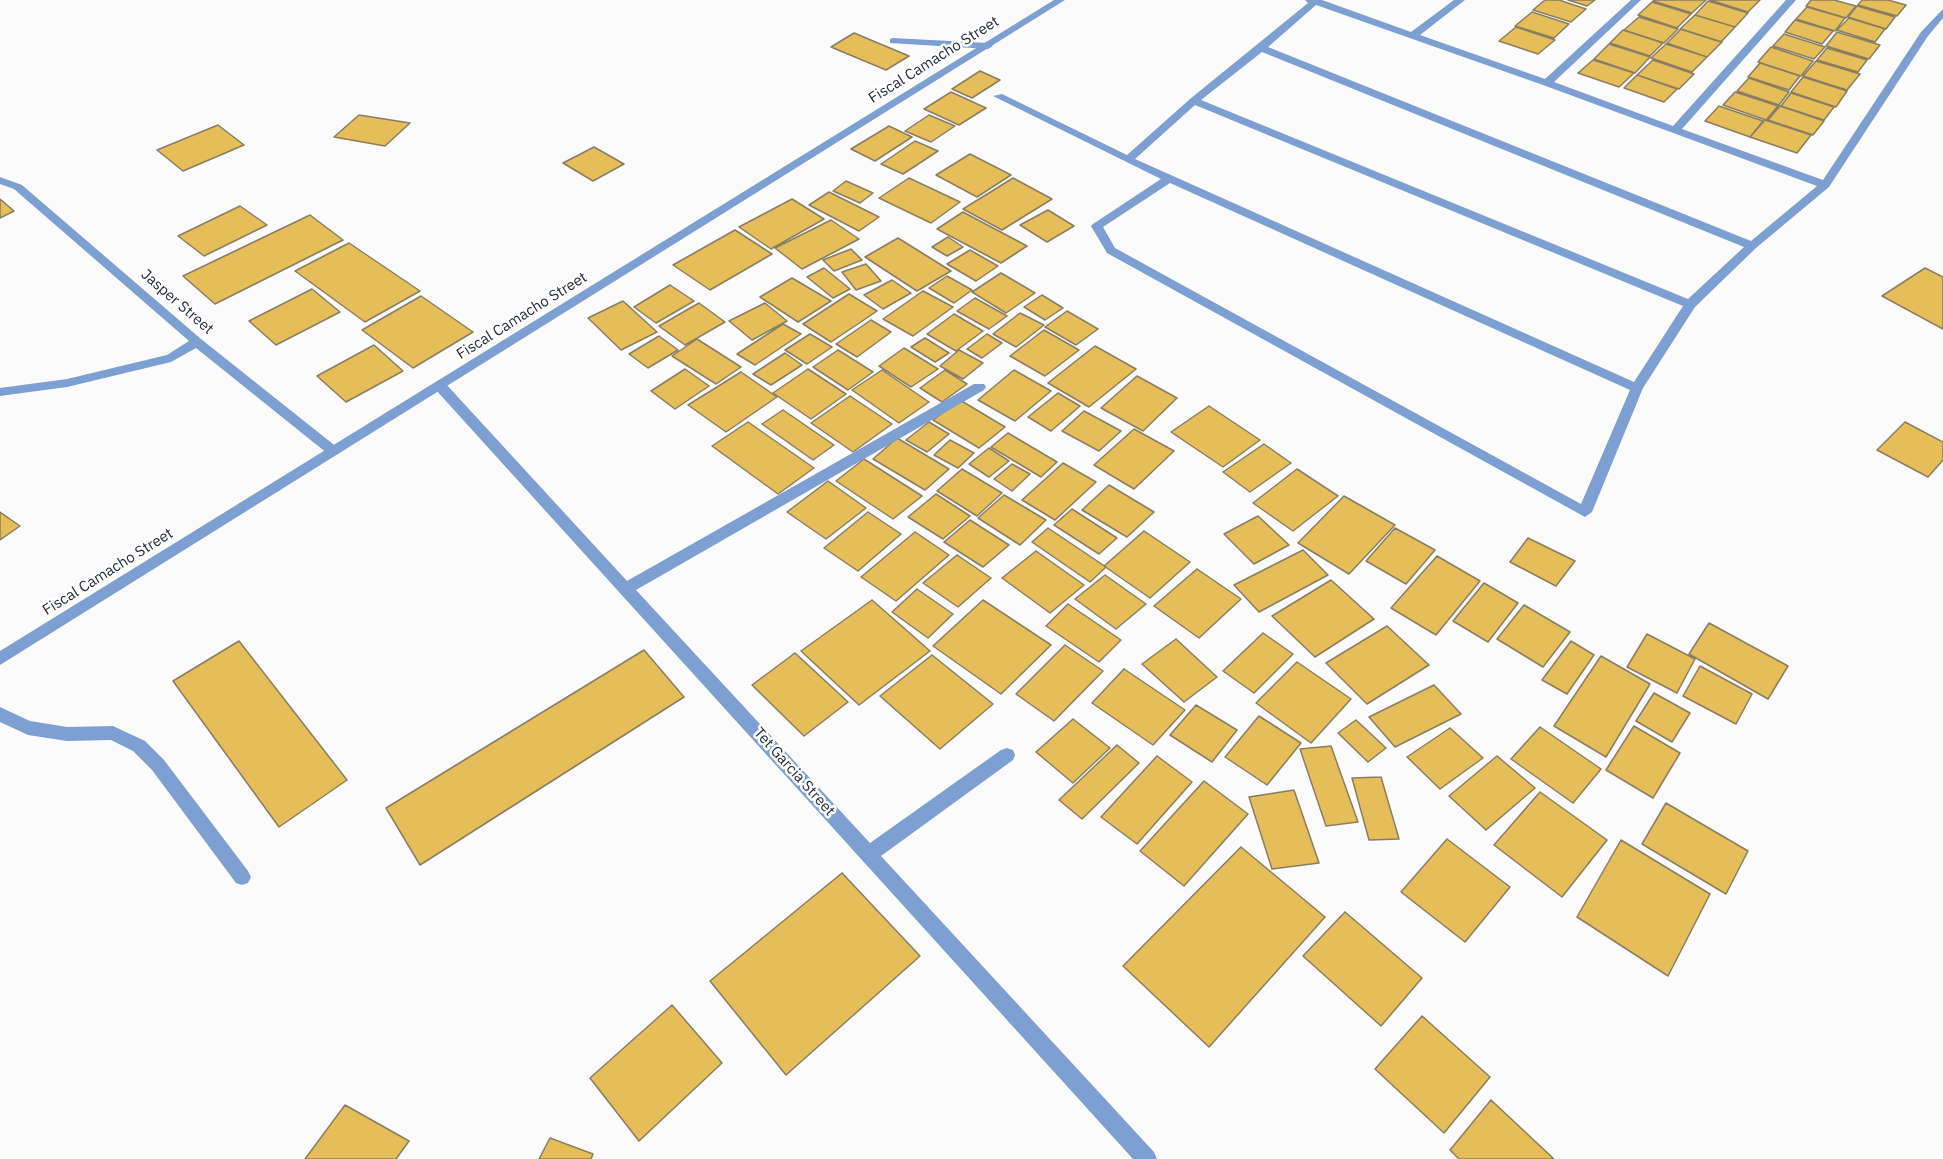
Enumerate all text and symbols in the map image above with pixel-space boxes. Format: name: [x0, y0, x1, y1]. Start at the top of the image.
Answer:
street label: Fiscal Camacho Street: [866, 13, 1002, 107]
street label: Jasper Street: [137, 266, 217, 338]
street label: Fiscal Camacho Street: [454, 269, 590, 363]
street label: Fiscal Camacho Street: [40, 525, 176, 619]
street label: Tet Garcia Street: [750, 724, 838, 820]

